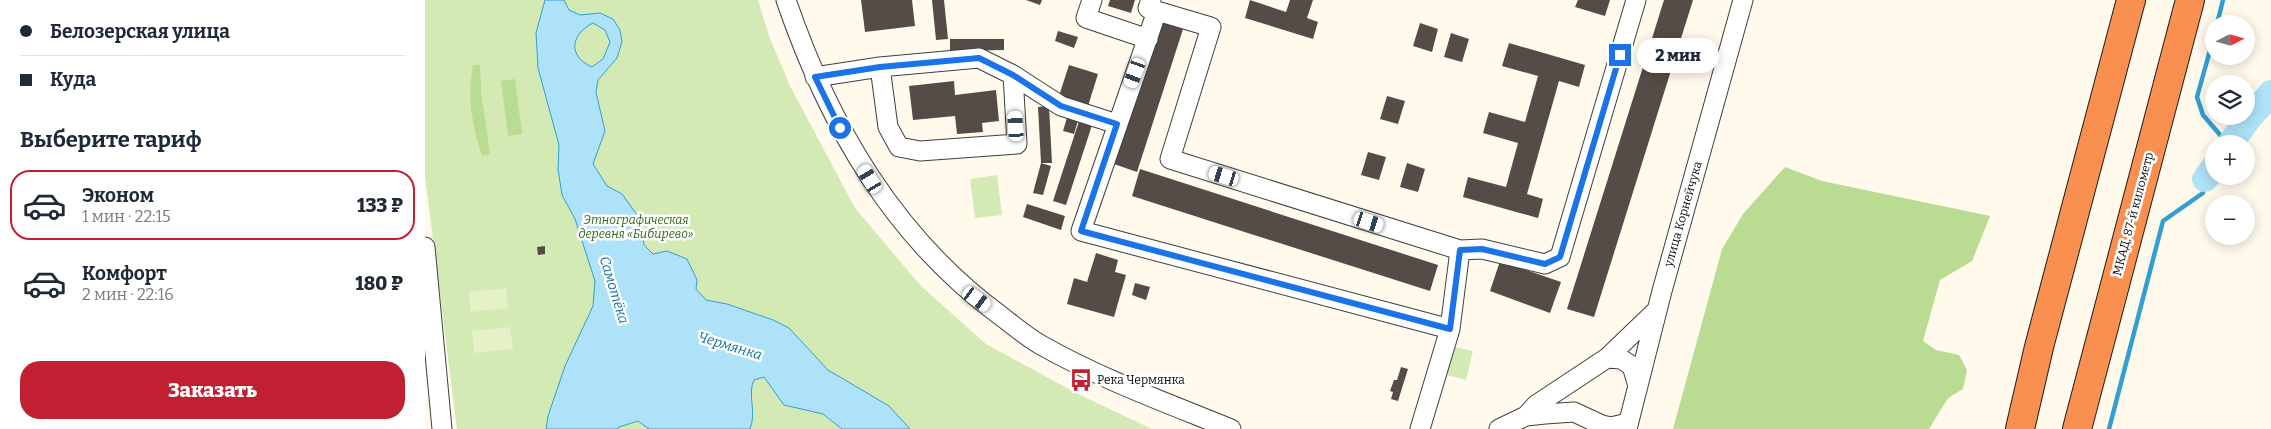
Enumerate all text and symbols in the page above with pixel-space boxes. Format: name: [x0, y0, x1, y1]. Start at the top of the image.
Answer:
north arrow: [2205, 15, 2255, 65]
map controls: [2205, 15, 2255, 245]
text: Белозерская улица: [50, 20, 230, 43]
callout: 2 мин: [1637, 38, 1720, 72]
route end: [1609, 44, 1631, 66]
text: 2 мин: [1655, 46, 1701, 65]
car: [1122, 56, 1147, 90]
text: Куда: [50, 68, 96, 91]
button: layers: [2205, 75, 2255, 125]
car: [1007, 111, 1024, 141]
route start: [829, 117, 851, 139]
text: Выберите тариф: [20, 126, 201, 153]
button: +: [2205, 135, 2255, 185]
street label: МКАД, 87-й километр: [2110, 151, 2156, 277]
street label: улица Корнейчука: [1661, 159, 1705, 269]
car: [855, 162, 884, 196]
car: [1207, 164, 1240, 188]
icon: car: [22, 183, 67, 228]
text: Эконом: [82, 184, 154, 207]
text: 133 ₽: [357, 194, 403, 217]
button: −: [2205, 195, 2255, 245]
text: 1 мин · 22:15: [82, 207, 171, 226]
car: [1352, 210, 1385, 234]
park label: Этнографическая деревня «Бибирево»: [579, 213, 694, 241]
water label: Самотёка: [596, 254, 632, 326]
icon: car: [22, 261, 67, 306]
text: Комфорт: [82, 262, 167, 285]
text: 180 ₽: [355, 272, 403, 295]
car: [960, 284, 993, 314]
text: 2 мин · 22:16: [82, 285, 174, 304]
water label: Чермянка: [696, 328, 764, 364]
button: Заказать: [20, 361, 405, 419]
bus stop icon: Река Чермянка: [1068, 367, 1094, 393]
place label: Река Чермянка: [1097, 373, 1185, 387]

